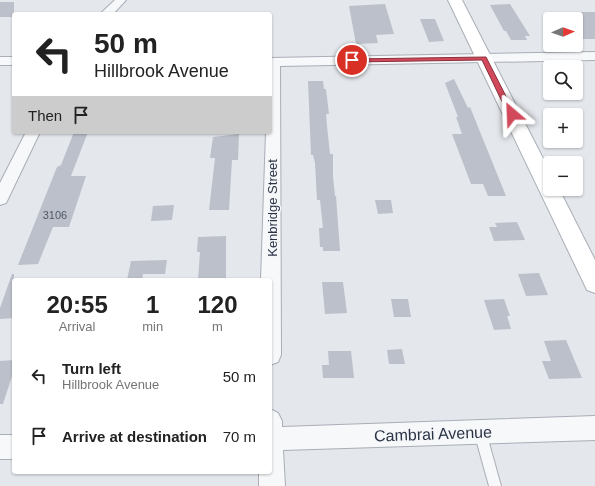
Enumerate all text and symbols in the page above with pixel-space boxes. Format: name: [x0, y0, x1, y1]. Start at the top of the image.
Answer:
north arrow: [543, 12, 583, 52]
map controls: [543, 12, 583, 196]
icon: left: [28, 28, 80, 80]
text: 50 m: [94, 28, 158, 59]
pin: [335, 43, 369, 77]
icon: arrive: [341, 49, 363, 71]
button: search: [543, 60, 583, 100]
text: Hillbrook Avenue: [94, 61, 229, 81]
position arrow: [491, 93, 533, 135]
icon: arrive: [70, 104, 92, 126]
text: Then: [28, 107, 62, 124]
button: +: [543, 108, 583, 148]
button: −: [543, 156, 583, 196]
street label: Kenbridge Street: [265, 159, 280, 257]
house number: 3106: [43, 209, 67, 221]
text: 20:55: [46, 291, 108, 318]
text: 1: [146, 291, 159, 318]
text: 120: [198, 291, 238, 318]
text: Arrival: [59, 319, 96, 334]
text: min: [142, 319, 163, 334]
text: m: [212, 319, 223, 334]
text: Turn left: [62, 360, 121, 377]
icon: left: [28, 365, 50, 387]
text: 50 m: [223, 368, 256, 385]
text: Hillbrook Avenue: [62, 377, 159, 392]
street label: Cambrai Avenue: [374, 423, 492, 445]
icon: arrive: [28, 425, 50, 447]
text: Arrive at destination: [62, 428, 207, 445]
text: 70 m: [223, 428, 256, 445]

